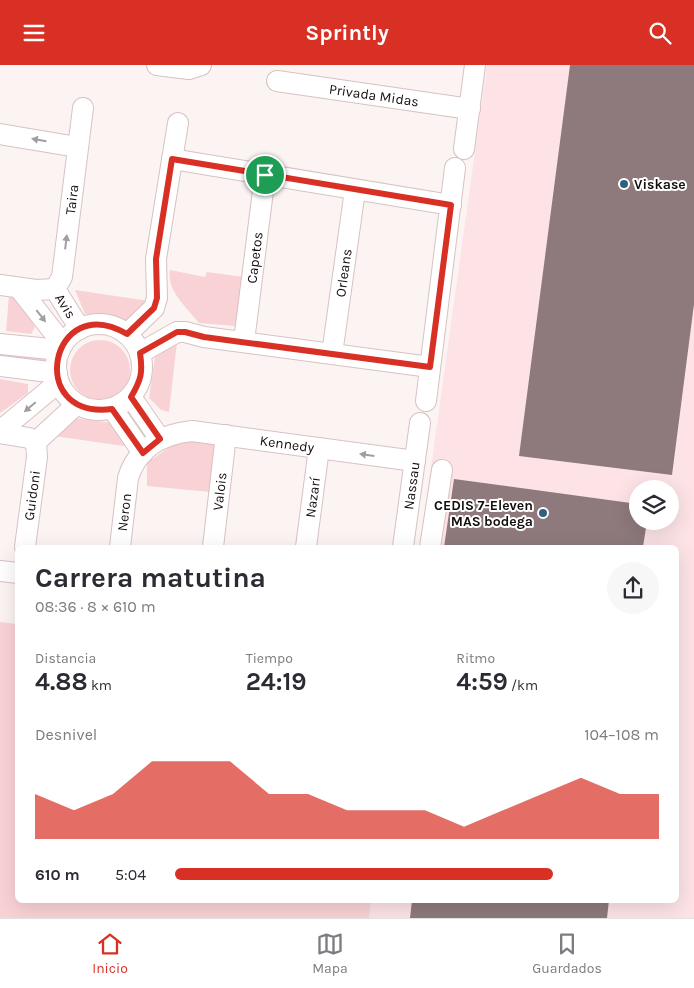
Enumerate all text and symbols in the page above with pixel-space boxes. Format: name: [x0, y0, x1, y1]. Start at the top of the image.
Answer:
icon: menu: [20, 19, 48, 47]
icon: search: [646, 19, 674, 47]
text: Sprintly: [305, 20, 389, 46]
street label: Privada Midas: [328, 80, 420, 110]
one-way arrow: [30, 136, 46, 144]
pin: [244, 154, 286, 196]
icon: arrive: [251, 161, 279, 189]
place label: Viskase: [634, 176, 686, 193]
marker: Viskase: [618, 178, 630, 190]
street label: Taira: [61, 183, 82, 216]
street label: Capetos: [243, 231, 266, 285]
one-way arrow: [62, 234, 70, 250]
street label: Orleans: [332, 247, 355, 298]
street label: Avis: [51, 290, 80, 322]
one-way arrow: [35, 309, 46, 322]
one-way arrow: [23, 401, 36, 412]
street label: Kennedy: [259, 432, 316, 456]
one-way arrow: [358, 450, 374, 458]
street label: Nassau: [400, 461, 423, 511]
street label: Guidoni: [20, 469, 44, 522]
street label: Valois: [209, 471, 230, 511]
street label: Nazarí: [301, 475, 324, 519]
map controls: [629, 480, 679, 530]
button: layers: [629, 480, 679, 530]
street label: Neron: [113, 492, 135, 532]
place label: CEDIS 7-Eleven MAS bodega: [434, 497, 533, 530]
marker: CEDIS 7-Eleven MAS bodega: [537, 507, 549, 519]
text: Carrera matutina: [35, 561, 266, 594]
button: share: [607, 562, 659, 614]
text: 08:36 · 8 × 610 m: [35, 597, 156, 616]
text: Distancia: [35, 650, 96, 667]
text: Tiempo: [246, 650, 293, 667]
text: Ritmo: [456, 650, 495, 667]
text: 4.88: [35, 667, 88, 696]
text: 24:19: [246, 667, 307, 696]
text: 4:59: [456, 667, 508, 696]
text: km: [88, 677, 112, 694]
text: /km: [508, 677, 538, 694]
text: Desnivel: [35, 725, 97, 744]
text: 104–108 m: [584, 725, 659, 744]
text: 610 m: [35, 865, 80, 884]
text: 5:04: [115, 865, 146, 884]
tab: Inicio: [92, 930, 128, 977]
tab: Mapa: [312, 930, 348, 977]
tab: Guardados: [532, 930, 602, 977]

